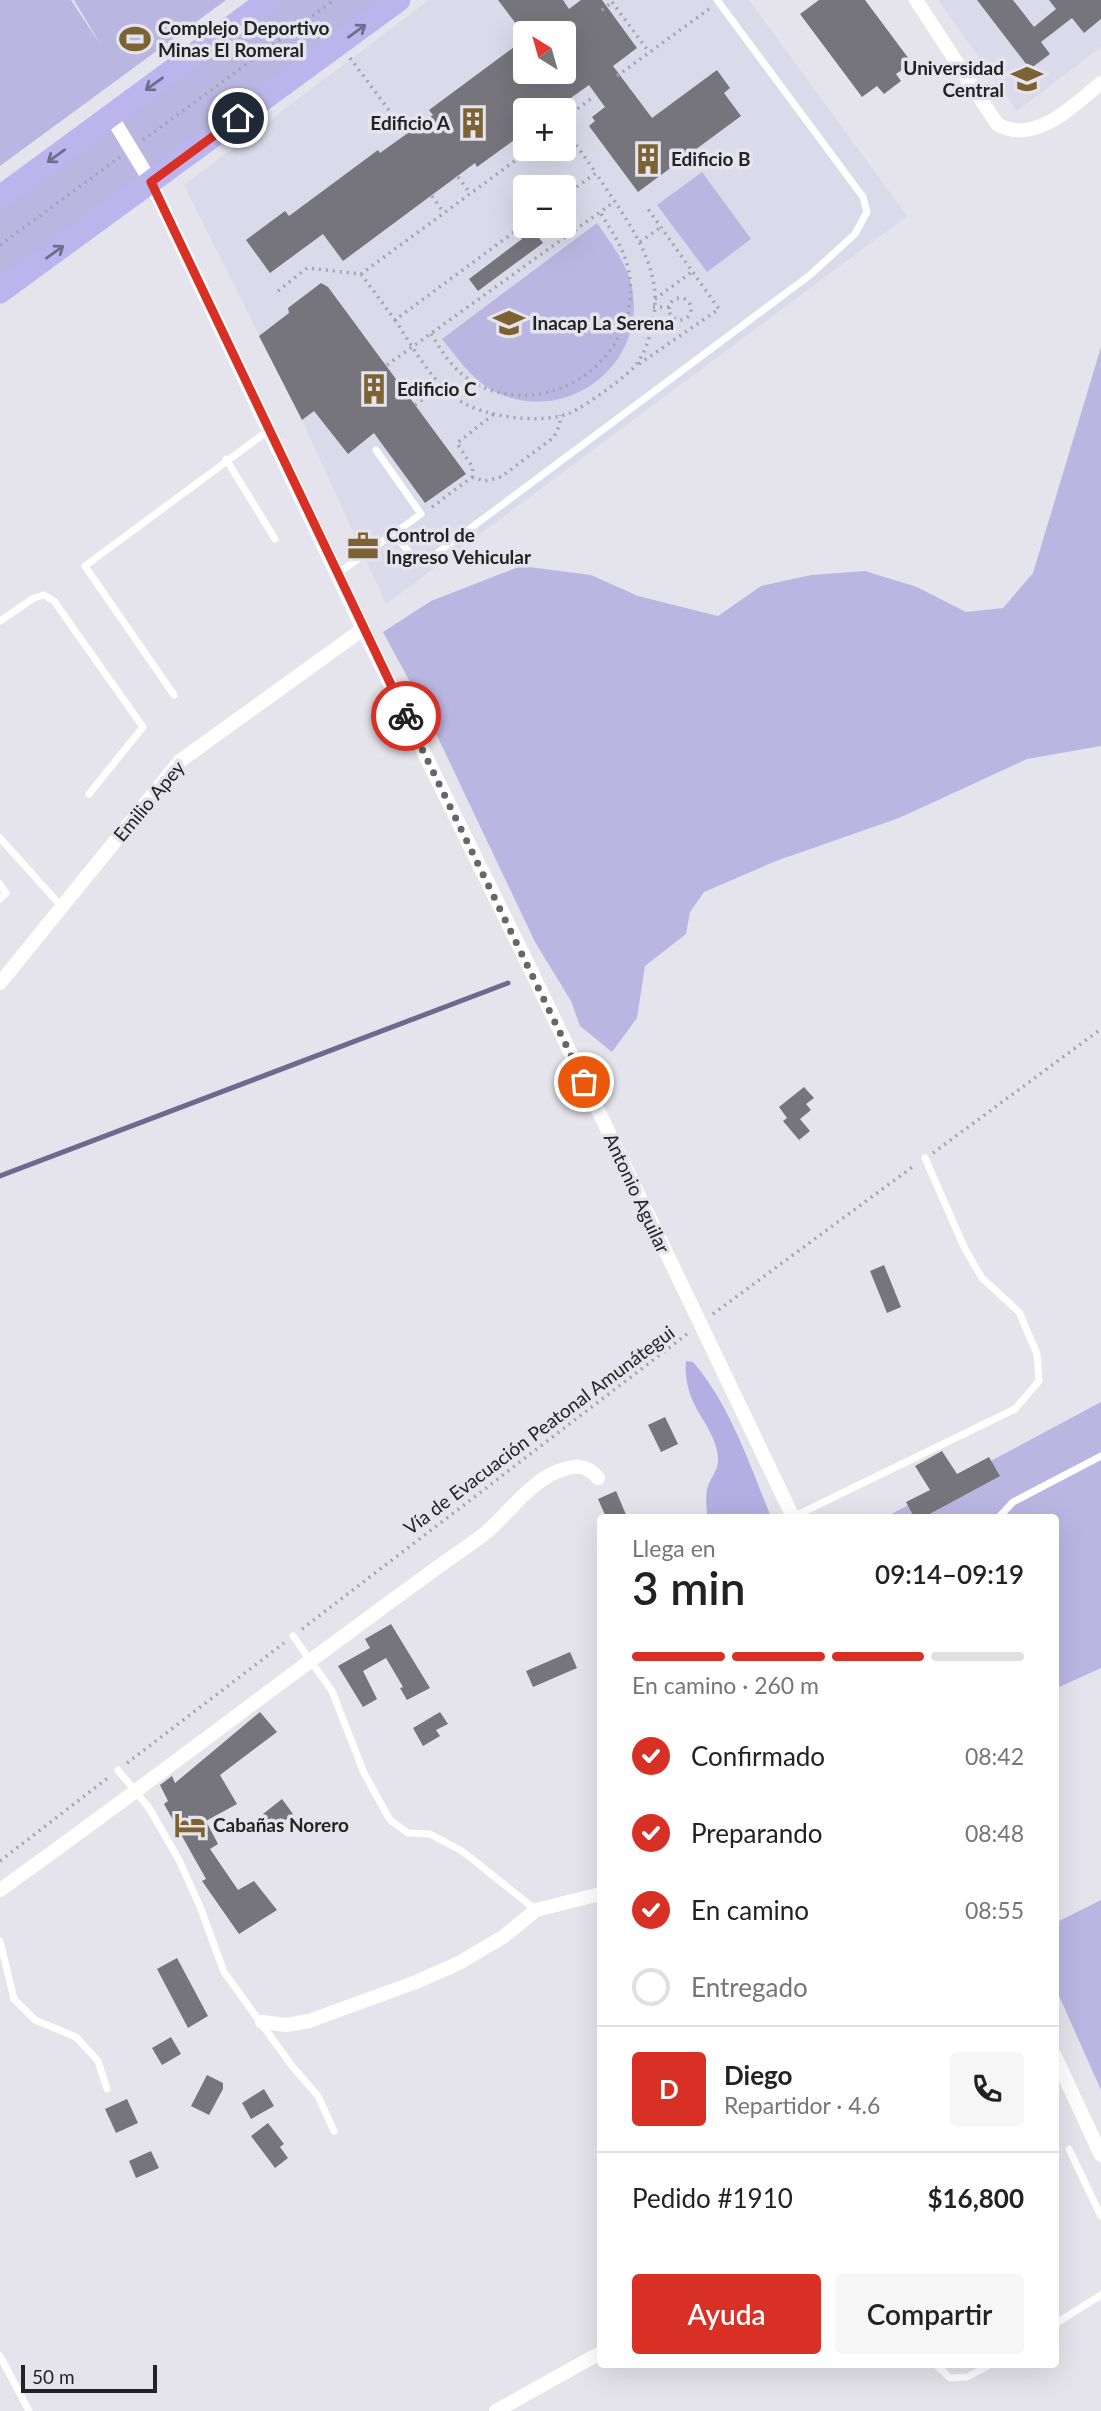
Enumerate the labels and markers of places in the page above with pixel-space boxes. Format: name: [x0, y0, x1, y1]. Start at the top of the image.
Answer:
place label: Complejo Deportivo Minas El Romeral: [158, 16, 329, 61]
sports icon: Complejo Deportivo Minas El Romeral: [118, 22, 152, 56]
place label: Universidad Central: [903, 56, 1004, 101]
school or university icon: Universidad Central: [1010, 62, 1044, 96]
pin: [208, 88, 268, 148]
building icon: Edificio A: [456, 106, 490, 140]
place label: Edificio A: [370, 111, 451, 134]
building icon: Edificio B: [631, 142, 665, 176]
place label: Edificio B: [671, 147, 751, 170]
school or university icon: Inacap La Serena: [492, 306, 526, 340]
place label: Inacap La Serena: [532, 311, 674, 334]
building icon: Edificio C: [357, 372, 391, 406]
place label: Edificio C: [397, 377, 477, 400]
place label: Control de Ingreso Vehicular: [386, 523, 532, 568]
office icon: Control de Ingreso Vehicular: [346, 529, 380, 563]
pin: [554, 1052, 614, 1112]
hotel icon: Cabañas Norero: [173, 1808, 207, 1842]
place label: Cabañas Norero: [213, 1813, 349, 1836]

